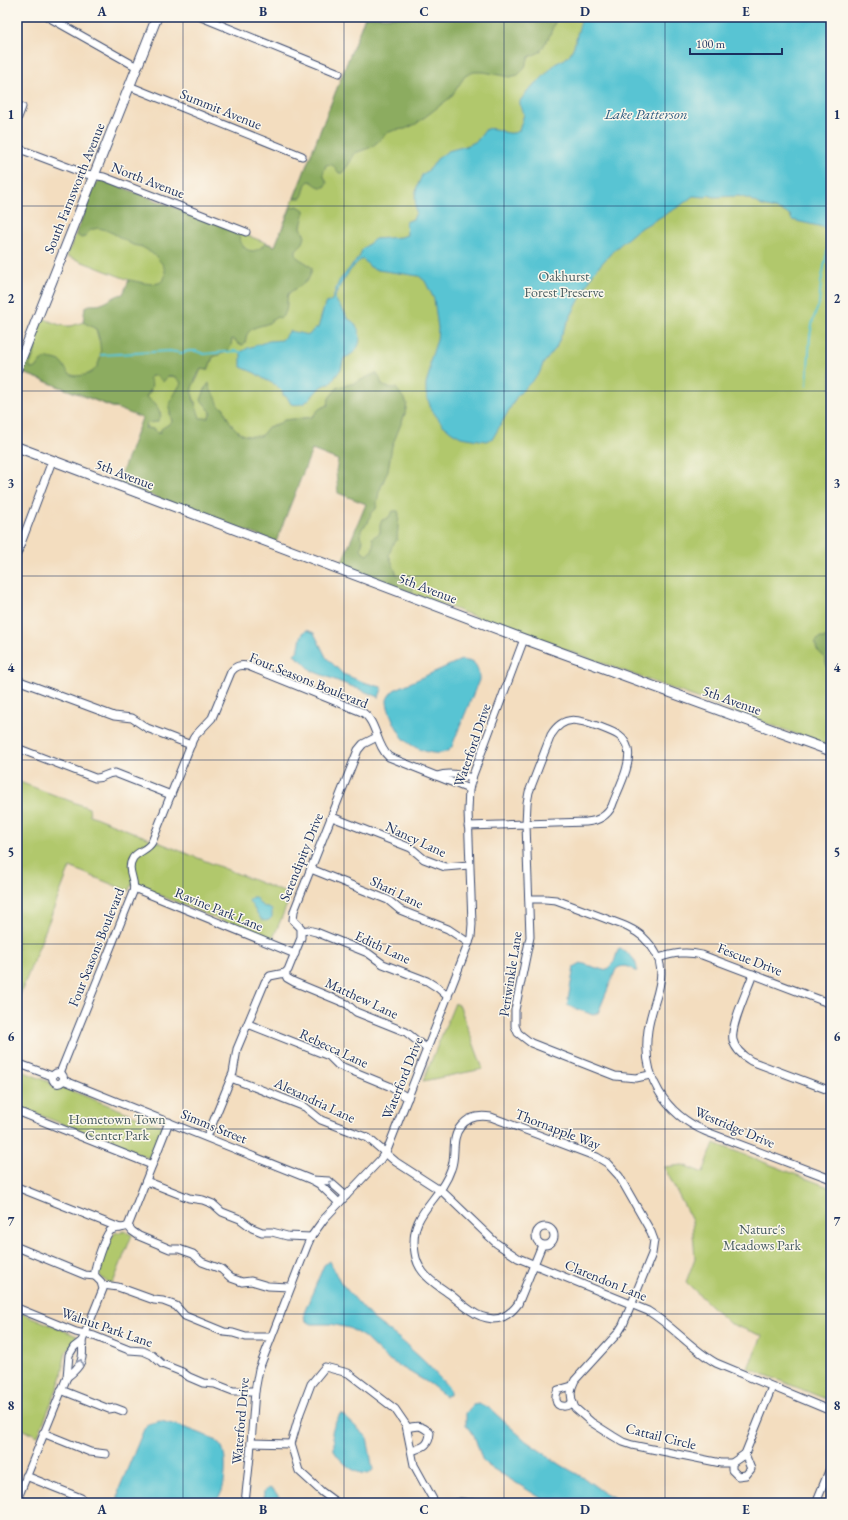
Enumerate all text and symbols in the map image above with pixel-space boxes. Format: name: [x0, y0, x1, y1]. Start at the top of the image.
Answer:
text: A: [96, 3, 107, 20]
text: B: [259, 3, 267, 20]
text: C: [419, 3, 429, 20]
text: D: [580, 3, 590, 20]
text: E: [742, 3, 750, 20]
scale bar: [690, 30, 782, 56]
text: 100 m: [696, 36, 726, 52]
street label: Summit Avenue: [178, 84, 265, 134]
water label: Lake Patterson: [603, 104, 688, 123]
text: 1: [8, 106, 15, 123]
text: 1: [834, 106, 841, 123]
street label: South Farnsworth Avenue: [40, 119, 109, 256]
street label: North Avenue: [109, 158, 188, 202]
park label: Oakhurst Forest Preserve: [524, 267, 604, 301]
text: 2: [8, 290, 15, 307]
text: 2: [834, 290, 841, 307]
street label: 5th Avenue: [93, 455, 157, 494]
text: 3: [8, 475, 15, 492]
text: 3: [834, 475, 841, 492]
street label: 5th Avenue: [396, 569, 460, 608]
street label: Four Seasons Boulevard: [247, 648, 372, 712]
text: 4: [8, 659, 15, 676]
text: 4: [834, 659, 841, 676]
street label: 5th Avenue: [700, 681, 764, 719]
street label: Waterford Drive: [449, 700, 495, 789]
street label: Serendipity Drive: [275, 810, 327, 904]
street label: Nancy Lane: [383, 817, 450, 861]
text: 5: [8, 844, 14, 861]
text: 5: [834, 844, 840, 861]
street label: Shari Lane: [368, 871, 427, 913]
street label: Ravine Park Lane: [172, 883, 266, 935]
street label: Four Seasons Boulevard: [64, 884, 128, 1009]
street label: Edith Lane: [352, 926, 414, 968]
street label: Periwinkle Lane: [494, 930, 526, 1018]
street label: Fescue Drive: [715, 938, 785, 980]
street label: Matthew Lane: [323, 973, 402, 1023]
street label: Rebecca Lane: [297, 1024, 372, 1072]
text: 6: [8, 1028, 15, 1045]
text: 6: [834, 1028, 841, 1045]
street label: Waterford Drive: [377, 1034, 427, 1122]
street label: Alexandria Lane: [271, 1073, 359, 1127]
street label: Westridge Drive: [692, 1102, 778, 1152]
street label: Thornapple Way: [513, 1104, 604, 1154]
street label: Simms Street: [178, 1105, 250, 1148]
park label: Hometown Town Center Park: [68, 1110, 166, 1144]
one-way arrow: [328, 1181, 335, 1188]
text: 7: [8, 1213, 15, 1230]
text: 7: [834, 1213, 841, 1230]
park label: Nature's Meadows Park: [723, 1220, 801, 1254]
street label: Clarendon Lane: [562, 1255, 650, 1305]
street label: Walnut Park Lane: [59, 1303, 156, 1351]
one-way arrow: [76, 1358, 84, 1365]
street label: Waterford Drive: [227, 1376, 253, 1465]
text: 8: [8, 1397, 15, 1414]
text: 8: [834, 1397, 841, 1414]
street label: Cattail Circle: [624, 1419, 699, 1454]
text: A: [96, 1501, 107, 1518]
text: B: [259, 1501, 267, 1518]
text: C: [419, 1501, 429, 1518]
text: D: [580, 1501, 590, 1518]
text: E: [742, 1501, 750, 1518]

